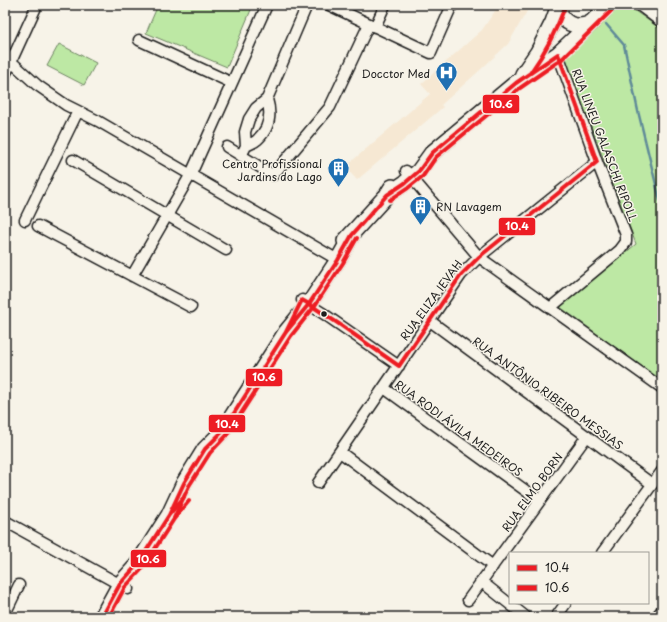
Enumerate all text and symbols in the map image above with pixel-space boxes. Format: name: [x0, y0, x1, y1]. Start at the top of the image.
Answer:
hospital icon: Docctor Med: [433, 60, 459, 93]
place label: Docctor Med: [361, 65, 430, 82]
street label: RUA LINEU GALASCHI RIPOLL: [568, 66, 642, 224]
line badge: 10.6: [482, 94, 520, 114]
text: 10.6: [489, 95, 513, 112]
place label: Centro Profissional Jardins do Lago: [222, 155, 322, 185]
building icon: Centro Profissional Jardins do Lago: [325, 156, 351, 189]
building icon: RN Lavagem: [408, 193, 434, 226]
place label: RN Lavagem: [436, 198, 502, 215]
line badge: 10.4: [498, 217, 536, 236]
text: 10.4: [505, 217, 529, 234]
street label: RUA ELIZA IEVAH: [396, 256, 466, 344]
unlabelled marker: [319, 309, 329, 319]
street label: RUA ANTÔNIO RIBEIRO MESSIAS: [469, 333, 627, 454]
line badge: 10.6: [245, 368, 283, 387]
text: 10.6: [252, 368, 276, 385]
street label: RUA RODI ÁVILA MEDEIROS: [391, 376, 527, 480]
line badge: 10.4: [208, 414, 246, 433]
text: 10.4: [215, 415, 239, 432]
street label: RUA ELMO BORN: [497, 449, 567, 535]
line badge: 10.6: [130, 549, 167, 568]
text: 10.6: [136, 550, 160, 567]
legend: [509, 552, 649, 604]
text: 10.4: [545, 558, 570, 576]
text: 10.6: [545, 578, 569, 596]

